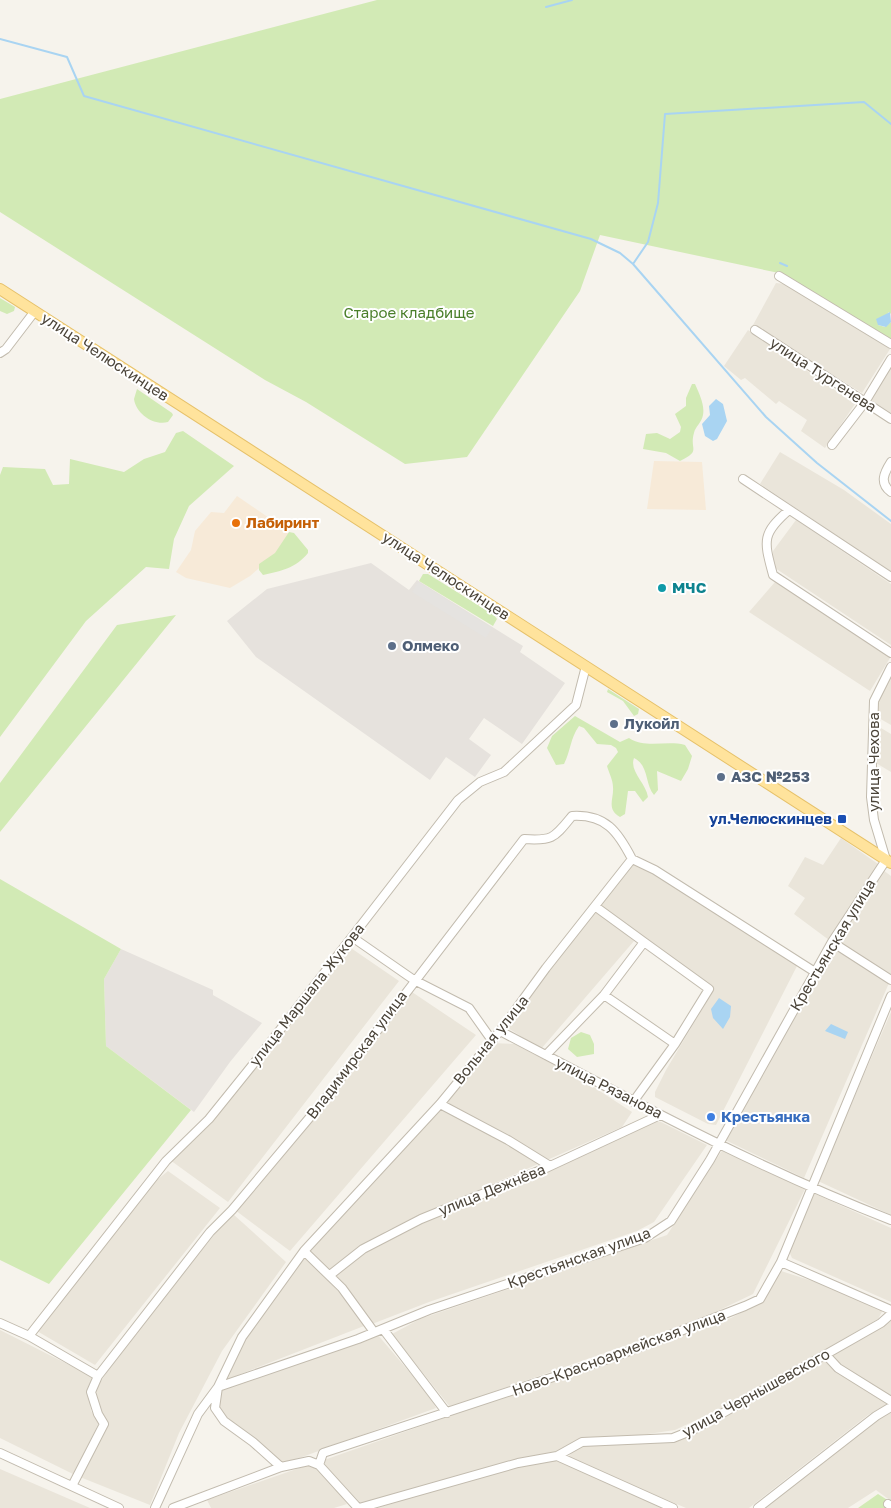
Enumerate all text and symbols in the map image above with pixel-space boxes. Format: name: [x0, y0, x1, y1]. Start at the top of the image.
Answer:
park label: Старое кладбище: [343, 303, 475, 321]
street label: улица Челюскинцев: [38, 308, 173, 404]
street label: улица Тургенева: [767, 333, 880, 415]
place label: Лабиринт: [246, 513, 319, 531]
marker: Лабиринт: [230, 517, 242, 529]
street label: улица Челюскинцев: [379, 527, 514, 623]
place label: МЧС: [672, 578, 707, 596]
marker: МЧС: [656, 582, 668, 594]
place label: Олмеко: [402, 636, 459, 654]
marker: Олмеко: [386, 640, 398, 652]
street label: улица Чехова: [864, 712, 882, 812]
place label: Лукойл: [624, 714, 679, 732]
marker: Лукойл: [608, 718, 620, 730]
place label: АЗС №253: [731, 767, 810, 785]
marker: АЗС №253: [715, 771, 727, 783]
place label: ул.Челюскинцев: [709, 809, 832, 827]
marker: ул.Челюскинцев: [836, 813, 848, 825]
street label: Крестьянская улица: [786, 875, 879, 1014]
street label: улица Маршала Жукова: [245, 919, 368, 1069]
street label: Владимирская улица: [302, 987, 410, 1122]
street label: Вольная улица: [449, 991, 532, 1088]
street label: улица Рязанова: [553, 1052, 666, 1122]
place label: Крестьянка: [721, 1107, 810, 1125]
marker: Крестьянка: [705, 1111, 717, 1123]
street label: улица Дежнёва: [436, 1159, 548, 1219]
street label: Крестьянская улица: [505, 1223, 653, 1291]
street label: Ново-Красноармейская улица: [509, 1305, 728, 1399]
street label: улица Чернышевского: [678, 1344, 833, 1440]

